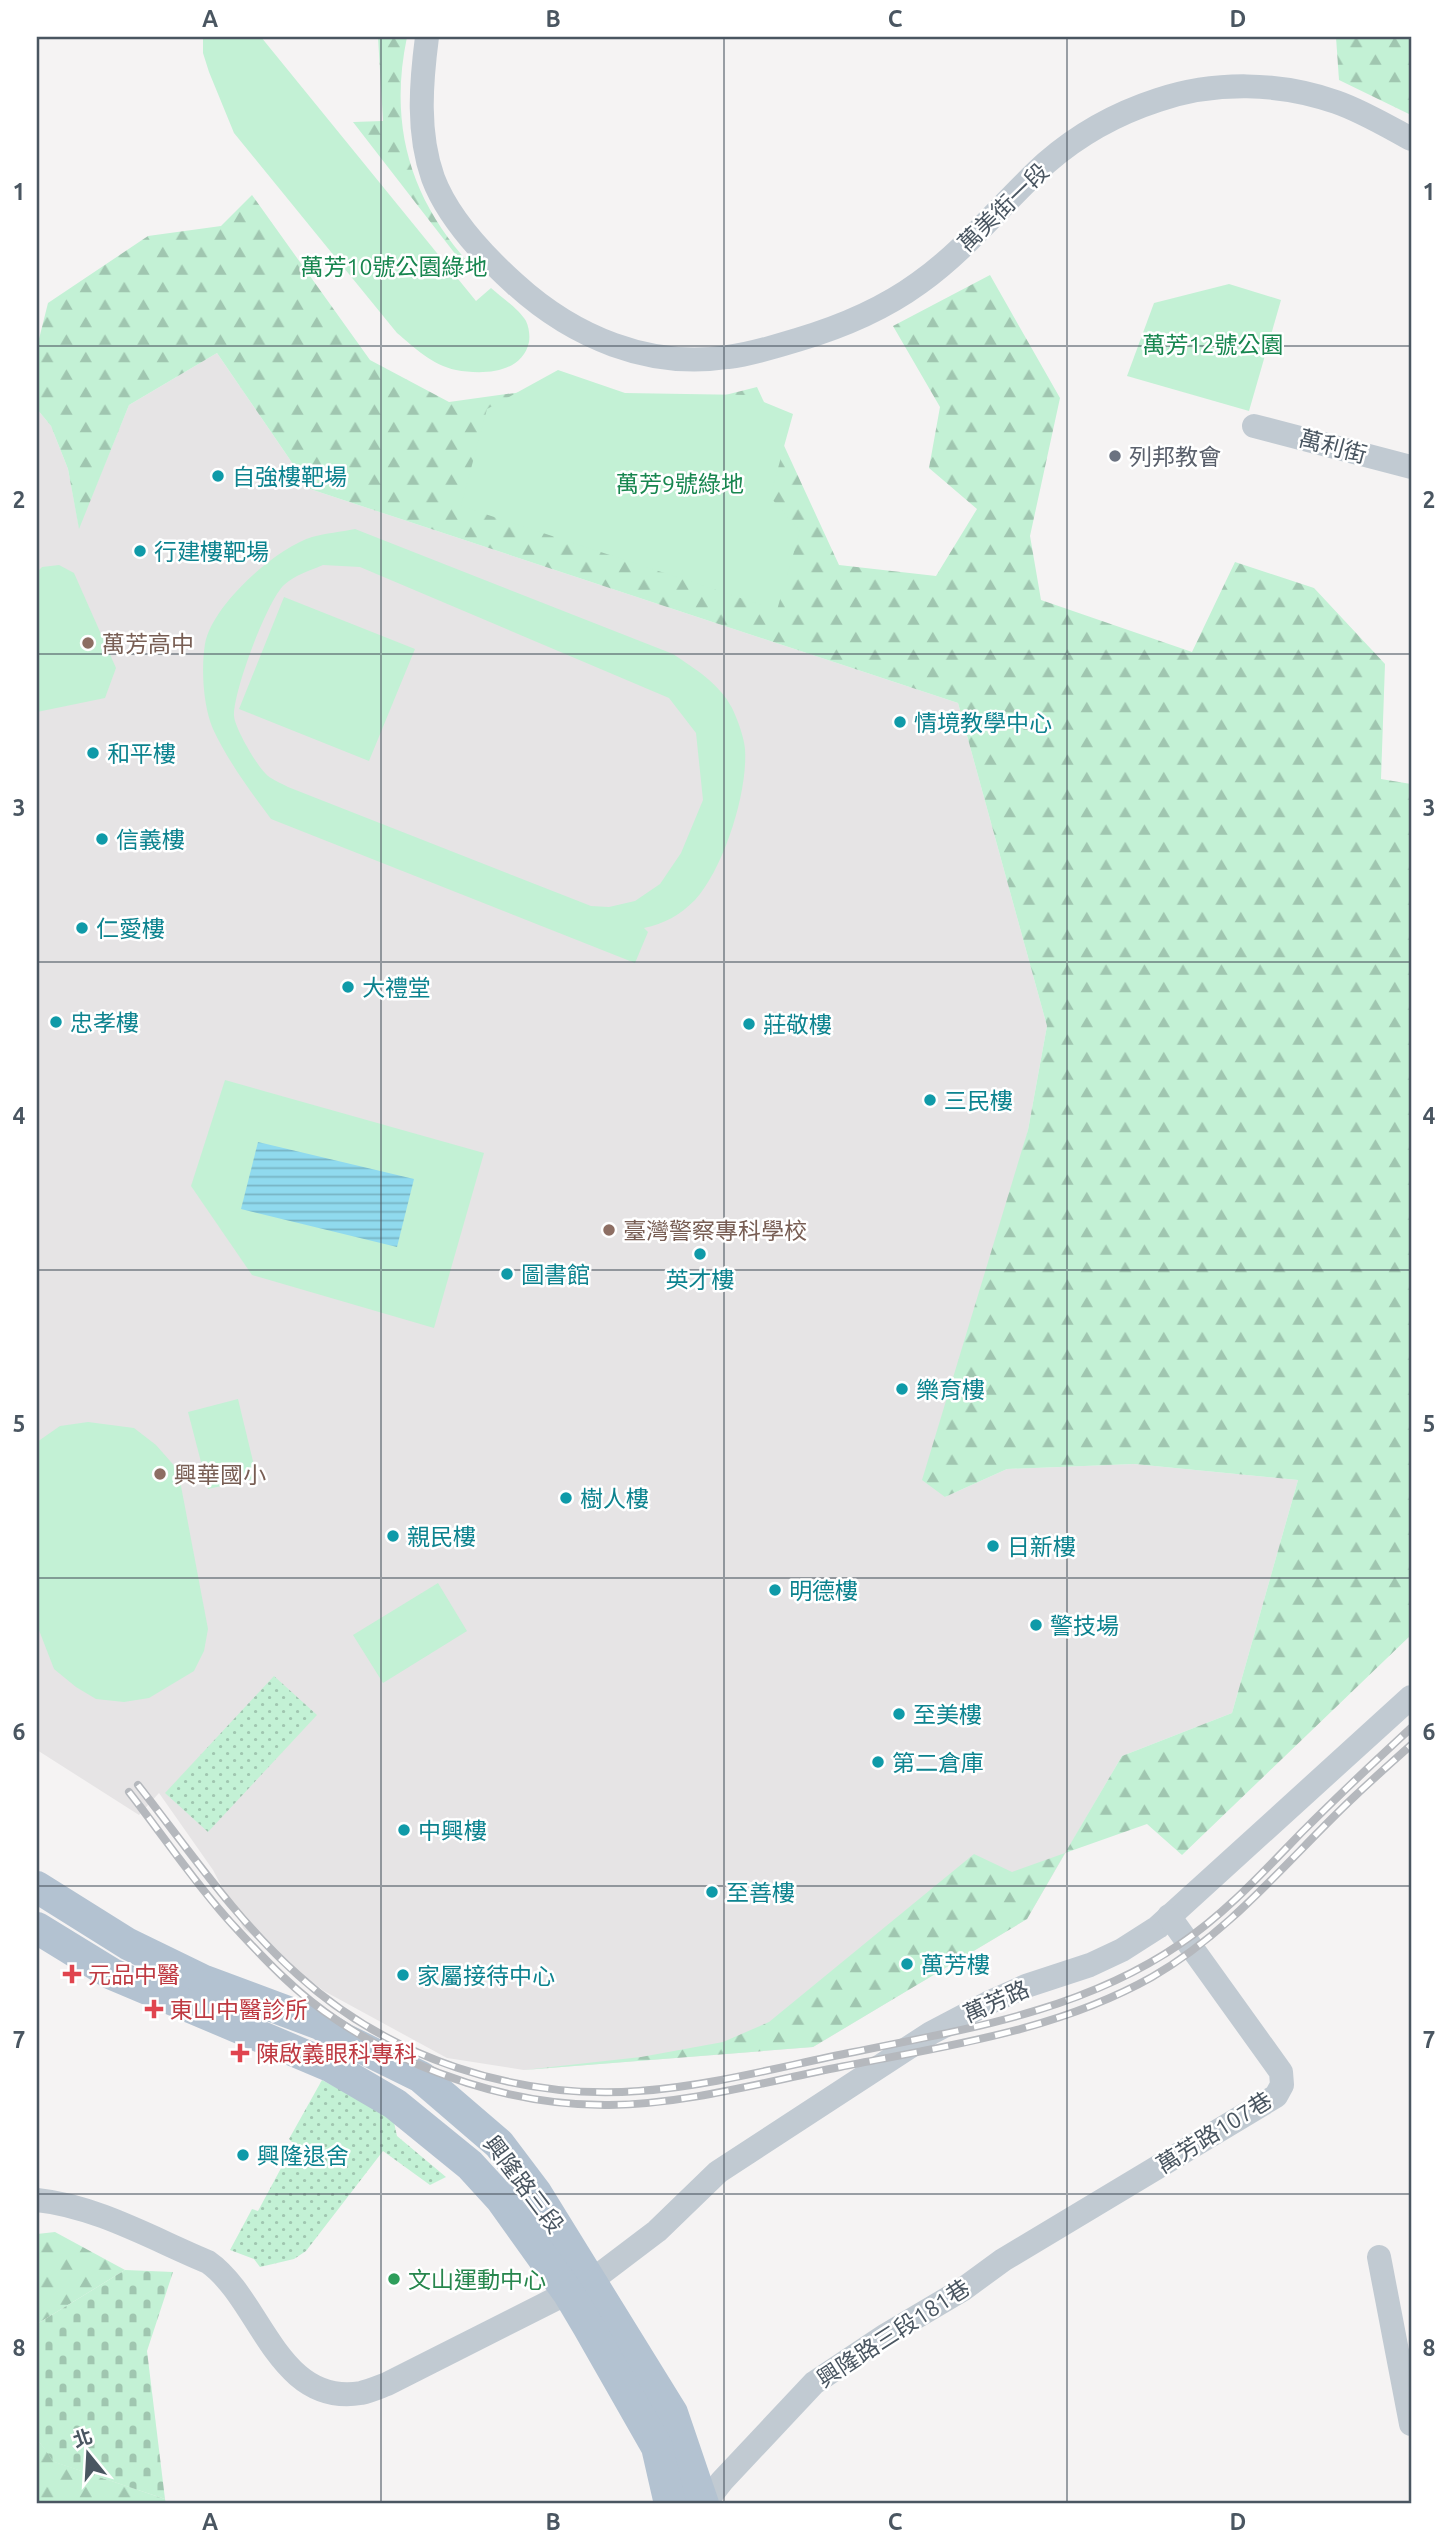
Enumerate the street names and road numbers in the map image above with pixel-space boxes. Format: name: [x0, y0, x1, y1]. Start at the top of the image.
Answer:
street label: 萬美街一段: [953, 158, 1053, 256]
street label: 萬利街: [1296, 425, 1370, 467]
street label: 萬芳路: [959, 1976, 1033, 2026]
street label: 萬芳路107巷: [1152, 2087, 1276, 2177]
street label: 興隆路三段: [479, 2131, 569, 2237]
street label: 興隆路三段181巷: [812, 2274, 974, 2392]

